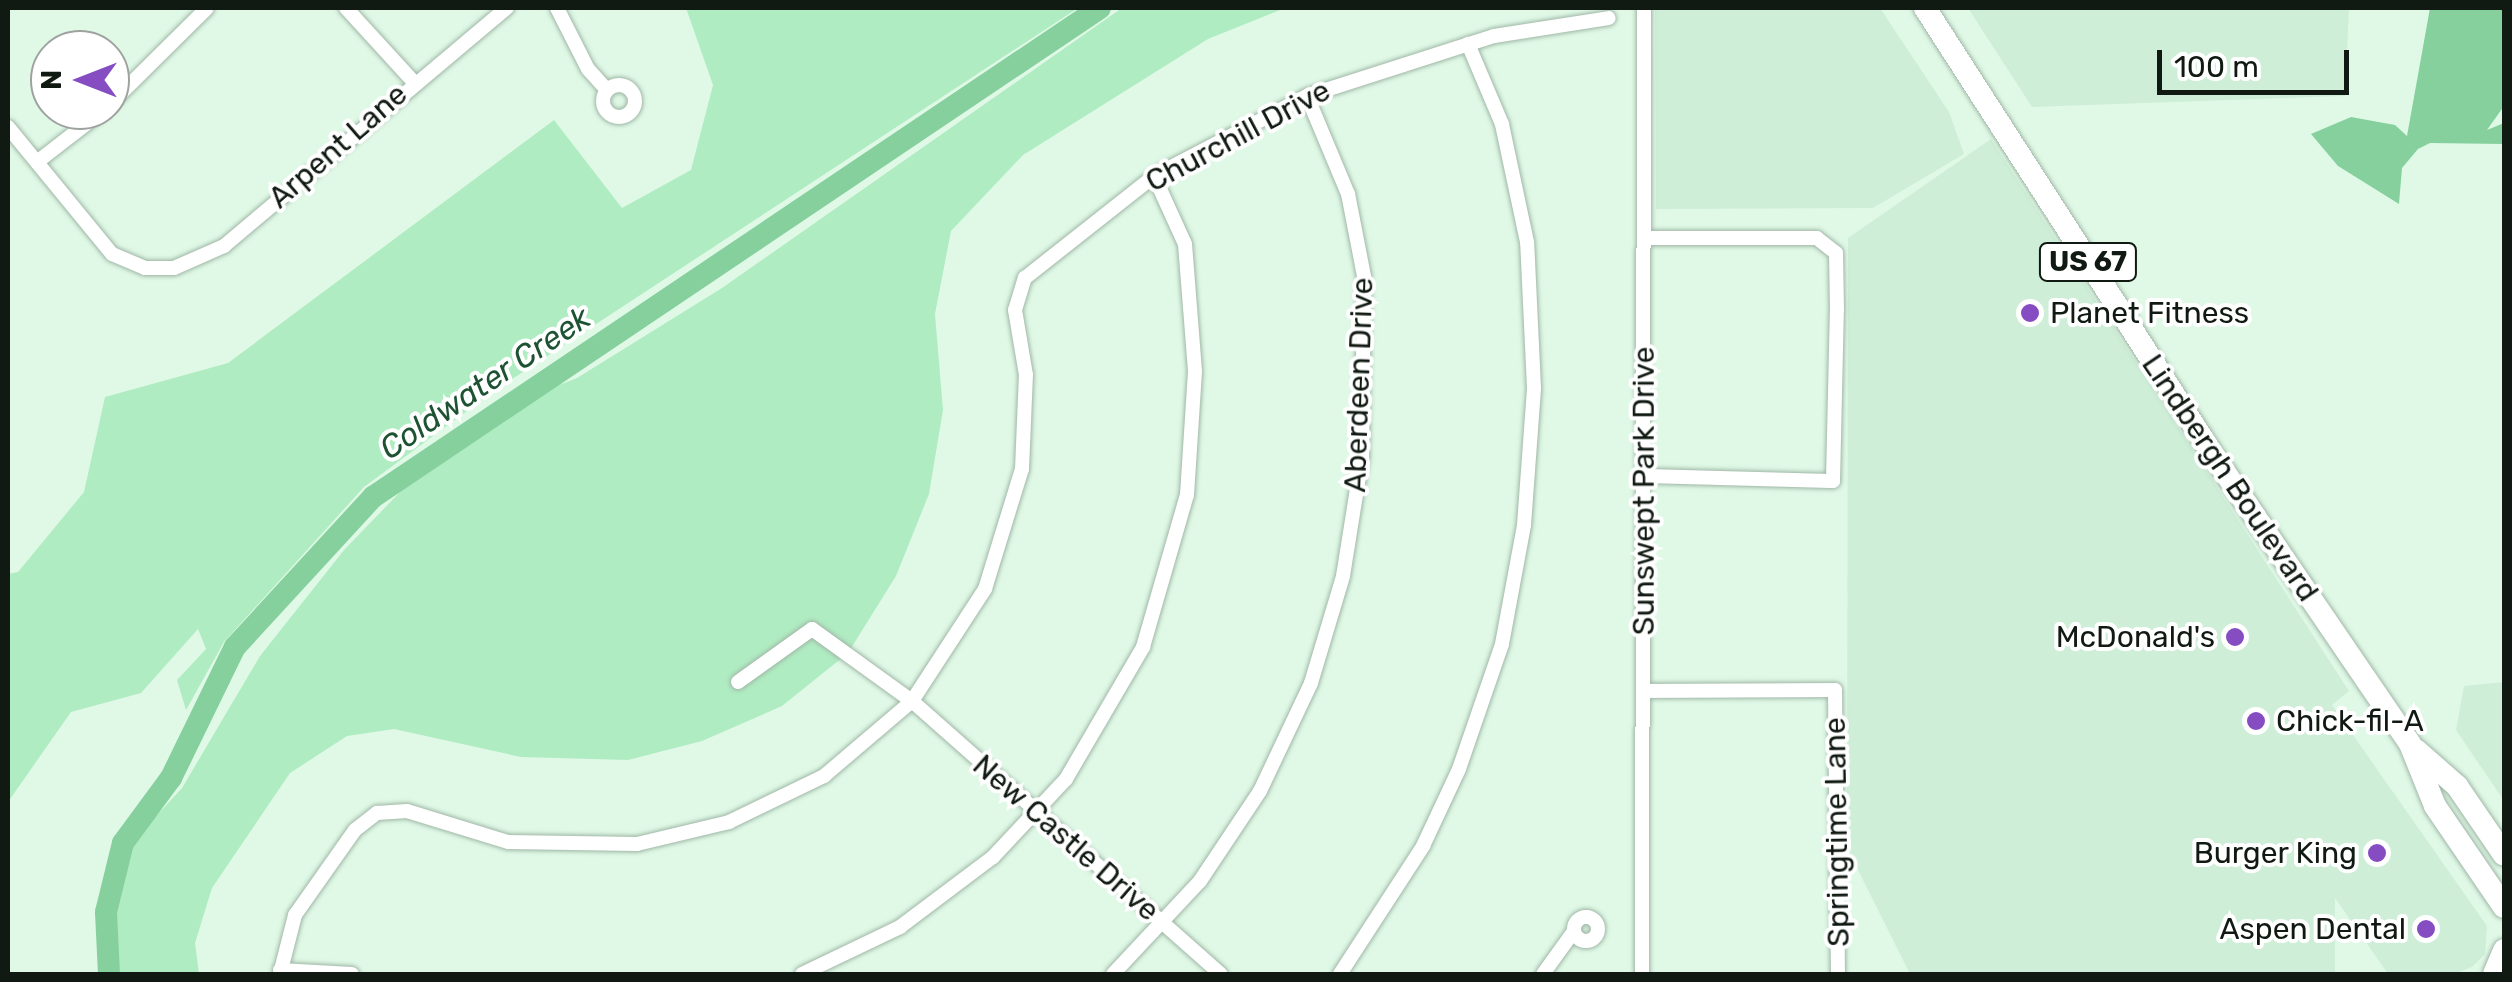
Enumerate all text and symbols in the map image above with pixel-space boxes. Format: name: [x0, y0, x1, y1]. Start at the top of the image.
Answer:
north arrow: [30, 30, 130, 130]
scale bar: [2162, 30, 2354, 92]
text: 100 m: [2174, 49, 2259, 85]
text: N: [35, 70, 68, 90]
street label: Churchill Drive: [1140, 72, 1336, 200]
street label: Arpent Lane: [261, 76, 415, 216]
road number: US 67: [2038, 239, 2138, 285]
street label: Aberdeen Drive: [1337, 277, 1381, 493]
place label: Planet Fitness: [2050, 295, 2249, 331]
water label: Coldwater Creek: [372, 298, 598, 468]
marker: Planet Fitness: [2019, 302, 2041, 324]
street label: Sunswept Park Drive: [1626, 347, 1662, 635]
street label: Lindbergh Boulevard: [2134, 348, 2326, 608]
place label: McDonald's: [2056, 619, 2215, 655]
marker: McDonald's: [2224, 626, 2246, 648]
place label: Chick-fil-A: [2276, 703, 2424, 739]
marker: Chick-fil-A: [2245, 710, 2267, 732]
street label: Springtime Lane: [1817, 717, 1857, 947]
street label: New Castle Drive: [965, 747, 1167, 929]
place label: Burger King: [2193, 835, 2357, 871]
marker: Burger King: [2366, 842, 2388, 864]
place label: Aspen Dental: [2219, 911, 2406, 947]
marker: Aspen Dental: [2415, 918, 2437, 940]

